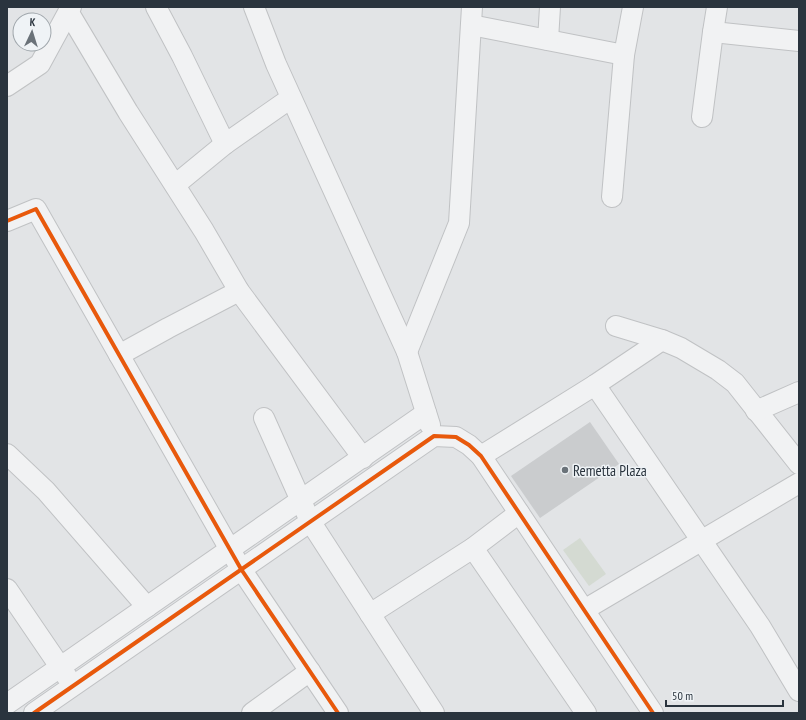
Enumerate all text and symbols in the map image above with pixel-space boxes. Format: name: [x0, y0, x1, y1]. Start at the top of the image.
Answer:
north arrow: [12, 12, 52, 52]
text: K: [29, 15, 36, 29]
place label: Remetta Plaza: [573, 461, 647, 480]
marker: Remetta Plaza: [560, 465, 570, 475]
scale bar: [666, 682, 783, 708]
text: 50 m: [672, 688, 693, 703]

